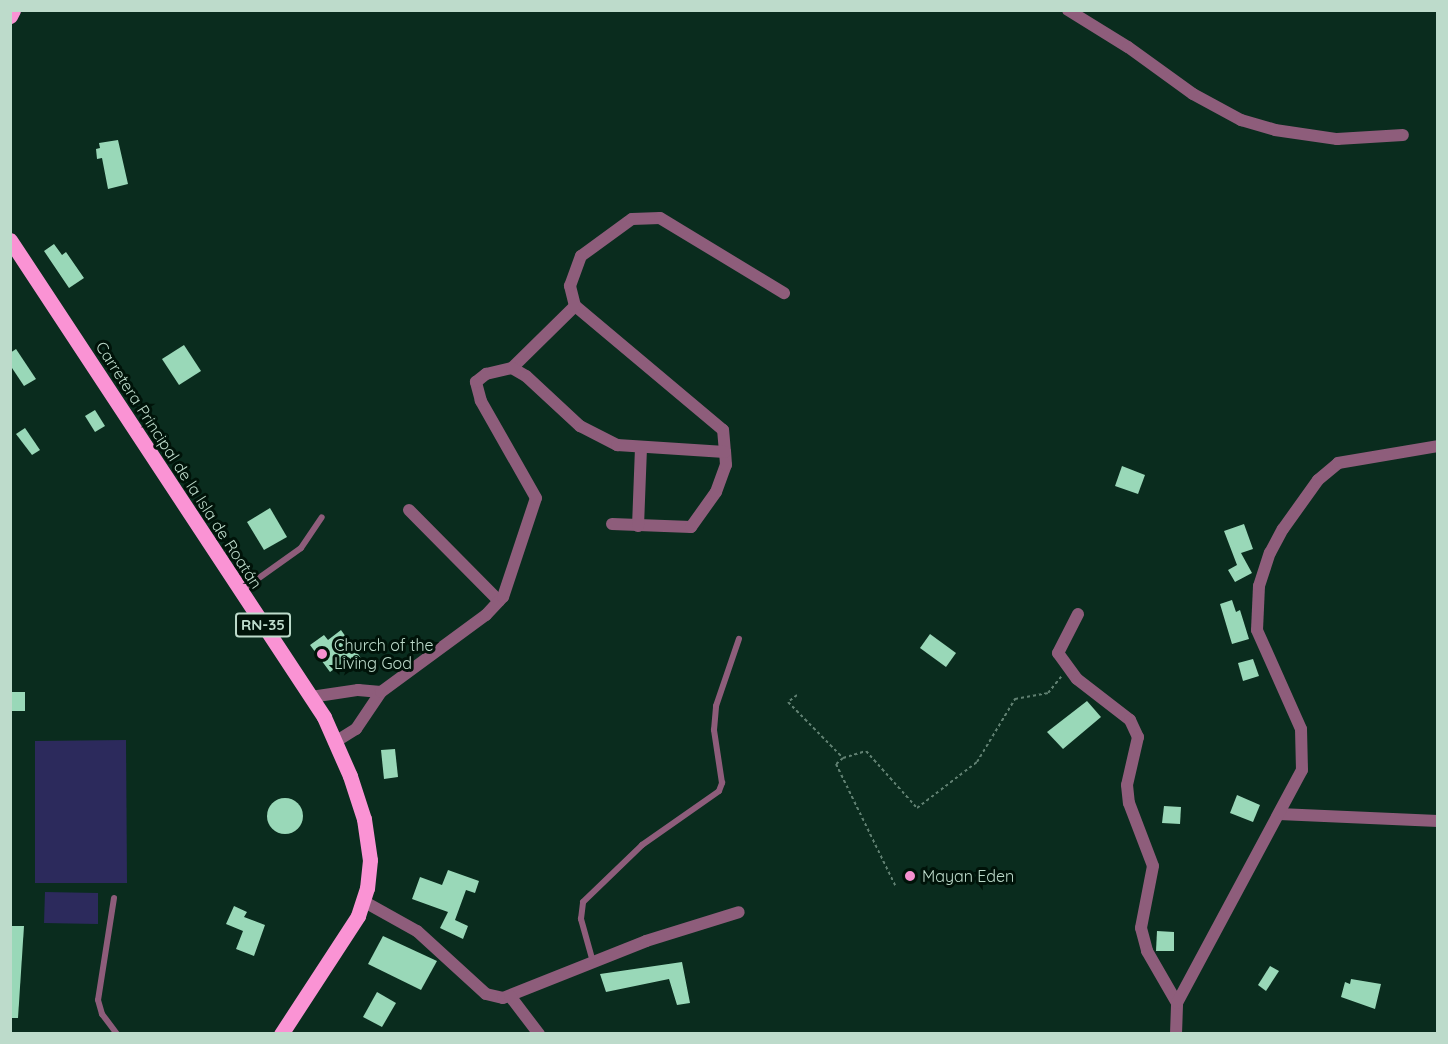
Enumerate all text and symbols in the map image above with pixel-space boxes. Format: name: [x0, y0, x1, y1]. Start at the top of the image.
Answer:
street label: Carretera Principal de la Isla de Roatán: [92, 338, 266, 592]
road number: RN-35: [234, 613, 292, 637]
place label: Church of the Living God: [334, 635, 434, 673]
marker: Church of the Living God: [315, 647, 329, 661]
place label: Mayan Eden: [922, 866, 1014, 886]
marker: Mayan Eden: [903, 869, 917, 883]

